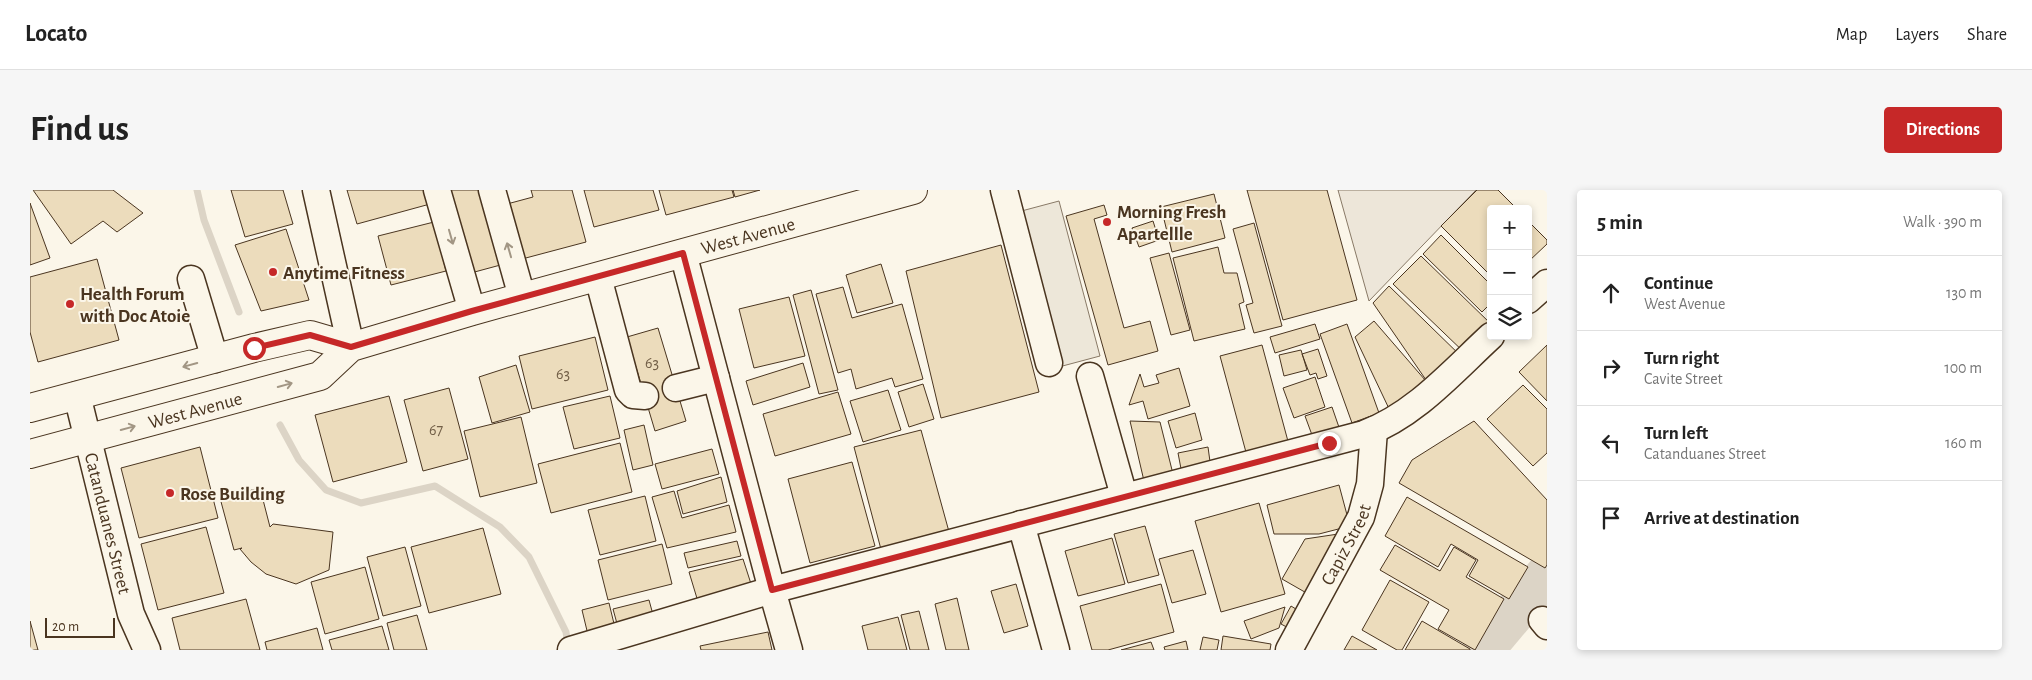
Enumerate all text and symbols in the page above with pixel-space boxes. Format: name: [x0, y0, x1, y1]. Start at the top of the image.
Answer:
text: Locato: [25, 22, 87, 46]
text: Map: [1836, 26, 1867, 44]
text: Layers: [1895, 26, 1939, 44]
text: Share: [1967, 26, 2007, 44]
button: Directions: [1884, 107, 2002, 153]
text: Find us: [30, 112, 129, 147]
place label: Morning Fresh Apartellle: [1117, 203, 1226, 244]
map controls: [1487, 205, 1532, 340]
button: +: [1487, 205, 1532, 250]
text: 5 min: [1597, 212, 1643, 233]
text: Walk · 390 m: [1903, 214, 1982, 230]
street label: West Avenue: [699, 215, 797, 259]
marker: Morning Fresh Apartellle: [1101, 216, 1113, 228]
one-way arrow: [446, 228, 456, 244]
one-way arrow: [503, 243, 513, 259]
button: −: [1487, 250, 1532, 295]
place label: Anytime Fitness: [283, 264, 405, 283]
marker: Anytime Fitness: [267, 266, 279, 278]
text: Continue: [1644, 274, 1713, 293]
icon: ahead: [1597, 279, 1625, 307]
place label: Health Forum with Doc Atoie: [80, 285, 190, 326]
text: 130 m: [1946, 285, 1982, 301]
button: layers: [1487, 295, 1532, 340]
text: West Avenue: [1644, 296, 1725, 312]
marker: Health Forum with Doc Atoie: [64, 298, 76, 310]
route start: [243, 337, 266, 360]
text: Turn right: [1644, 349, 1719, 368]
icon: right: [1597, 354, 1625, 382]
house number: 63: [645, 355, 659, 371]
text: 100 m: [1944, 360, 1982, 376]
one-way arrow: [182, 361, 198, 371]
house number: 63: [556, 366, 570, 382]
text: Cavite Street: [1644, 371, 1723, 387]
one-way arrow: [276, 380, 292, 390]
street label: West Avenue: [146, 389, 245, 433]
one-way arrow: [119, 422, 135, 432]
house number: 67: [429, 422, 443, 438]
text: Turn left: [1644, 424, 1708, 443]
icon: left: [1597, 429, 1625, 457]
route end: [1318, 432, 1341, 455]
text: 160 m: [1945, 435, 1982, 451]
text: Catanduanes Street: [1644, 446, 1766, 462]
street label: Catanduanes Street: [81, 451, 134, 596]
place label: Rose Building: [180, 485, 285, 504]
marker: Rose Building: [164, 487, 176, 499]
street label: Capiz Street: [1318, 502, 1375, 589]
icon: arrive: [1597, 504, 1625, 532]
text: Arrive at destination: [1644, 509, 1800, 528]
scale bar: [45, 615, 115, 638]
text: 20 m: [52, 620, 79, 634]

